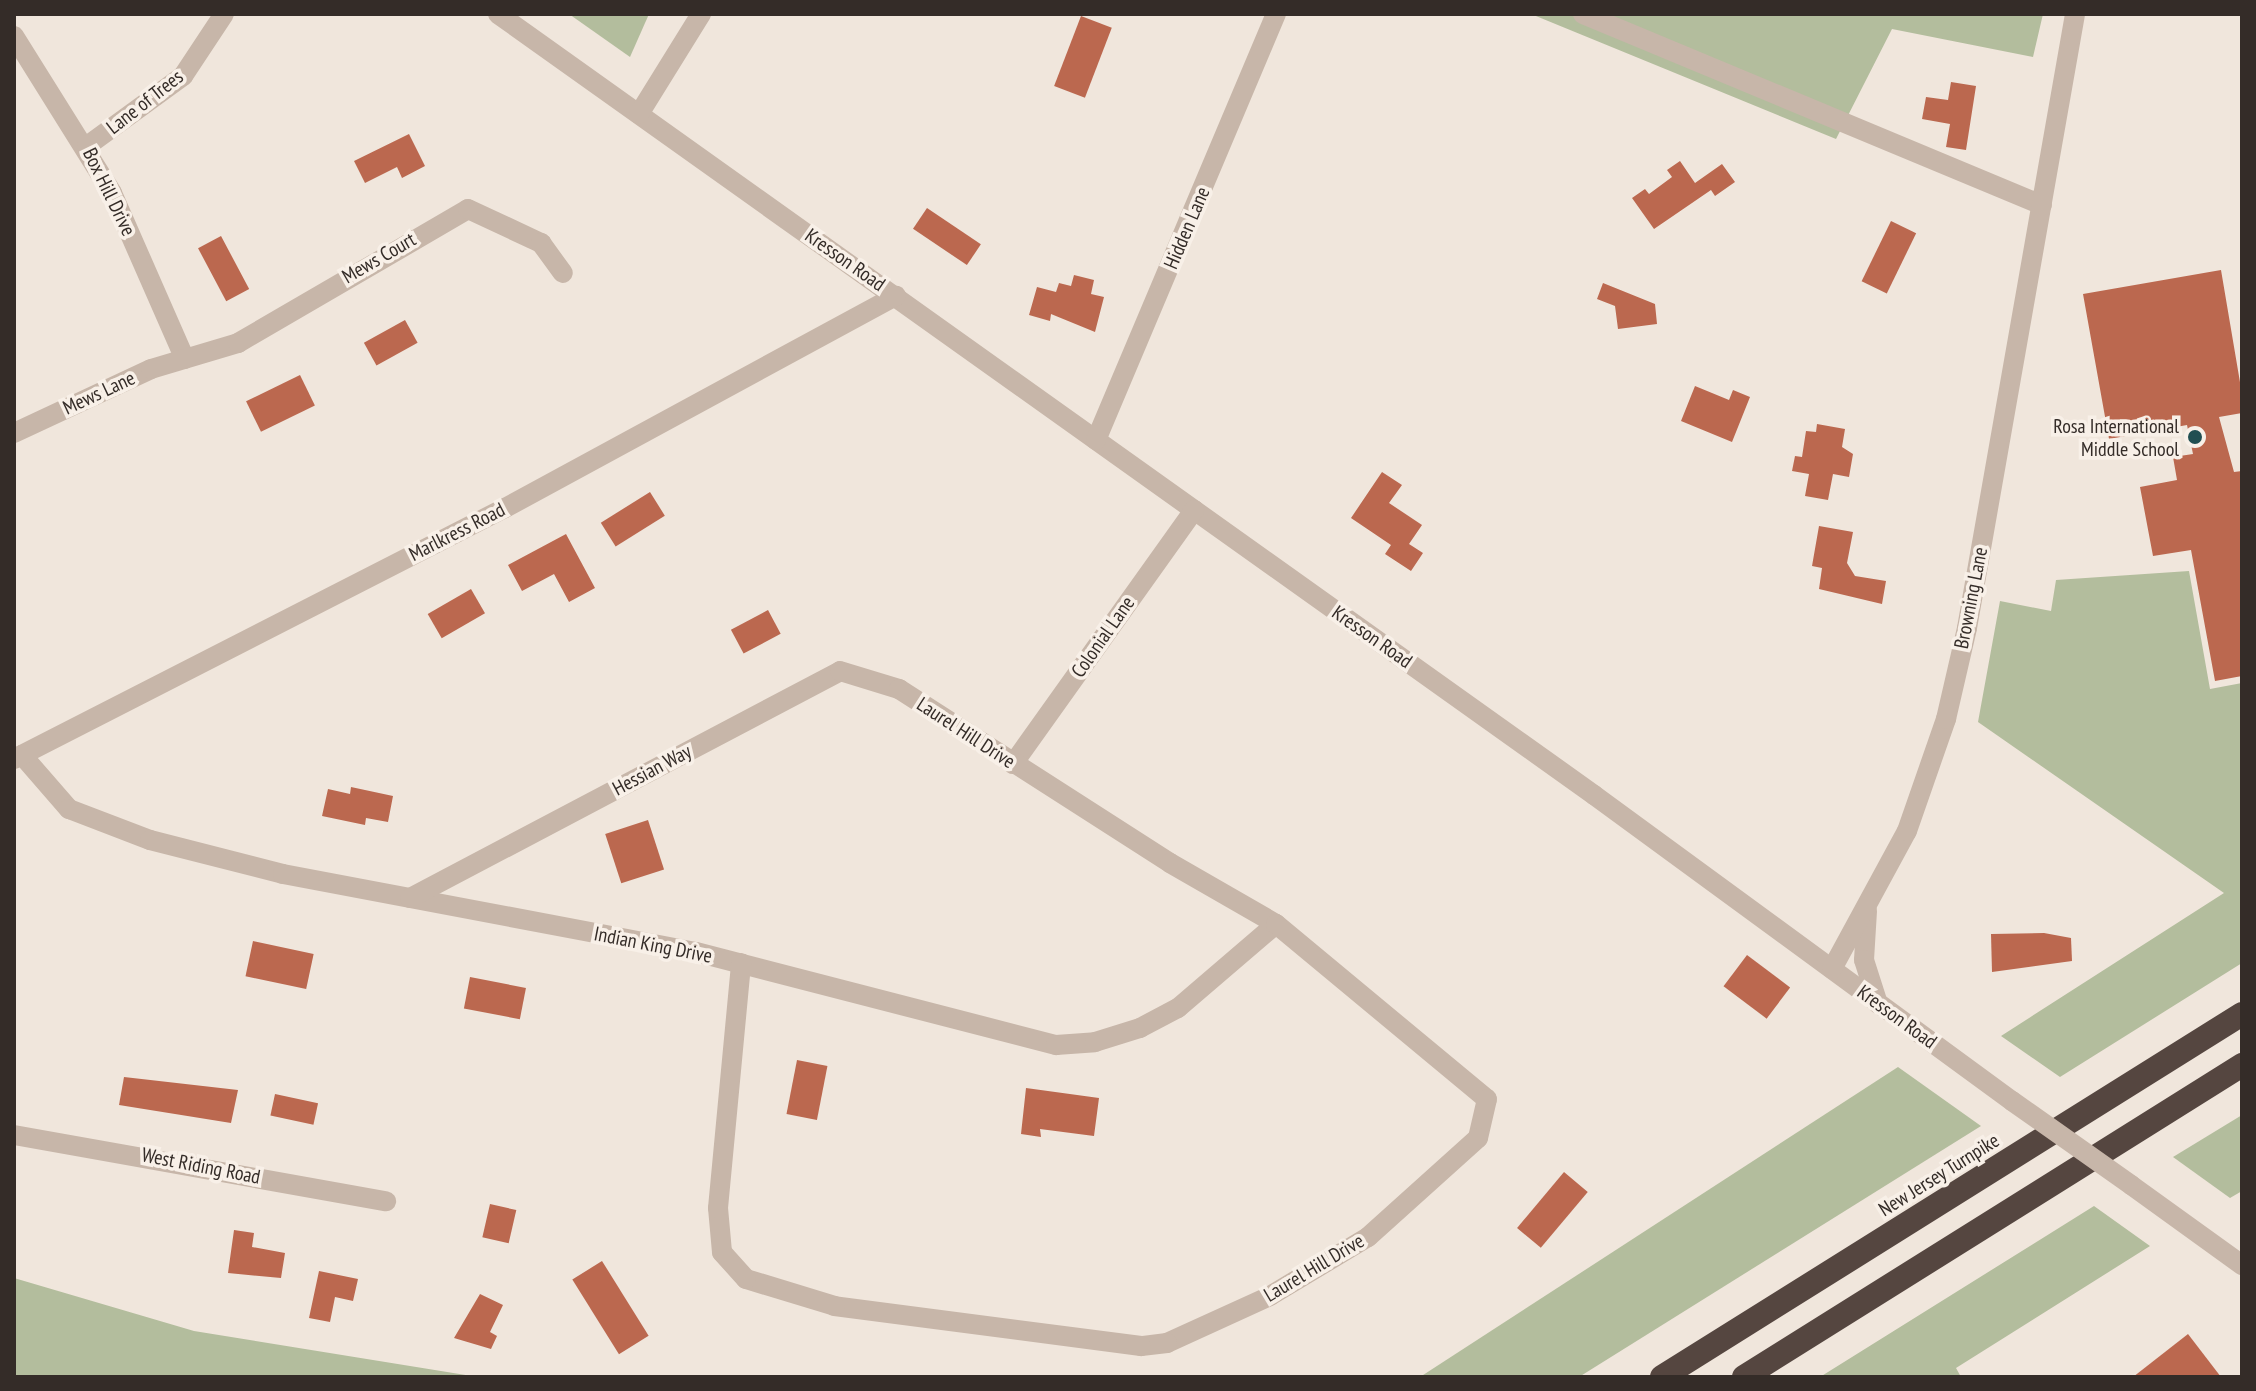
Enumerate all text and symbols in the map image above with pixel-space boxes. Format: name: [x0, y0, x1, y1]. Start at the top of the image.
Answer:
street label: Lane of Trees: [102, 65, 188, 139]
street label: Box Hill Drive: [77, 144, 141, 240]
street label: Hidden Lane: [1159, 183, 1215, 273]
street label: Kresson Road: [800, 224, 890, 296]
street label: Mews Court: [338, 227, 420, 289]
street label: Mews Lane: [59, 366, 139, 420]
place label: Rosa International Middle School: [2053, 414, 2179, 461]
marker: Rosa International Middle School: [2186, 428, 2204, 446]
street label: Marlkress Road: [405, 498, 509, 566]
street label: Browning Lane: [1949, 545, 1993, 651]
street label: Colonial Lane: [1066, 592, 1140, 682]
street label: Kresson Road: [1327, 601, 1417, 673]
street label: Laurel Hill Drive: [912, 692, 1020, 774]
street label: Hessian Way: [608, 739, 696, 801]
street label: Indian King Drive: [592, 922, 714, 968]
street label: Kresson Road: [1853, 980, 1941, 1054]
street label: New Jersey Turnpike: [1874, 1128, 2004, 1222]
street label: West Riding Road: [140, 1143, 262, 1189]
street label: Laurel Hill Drive: [1260, 1229, 1368, 1307]

